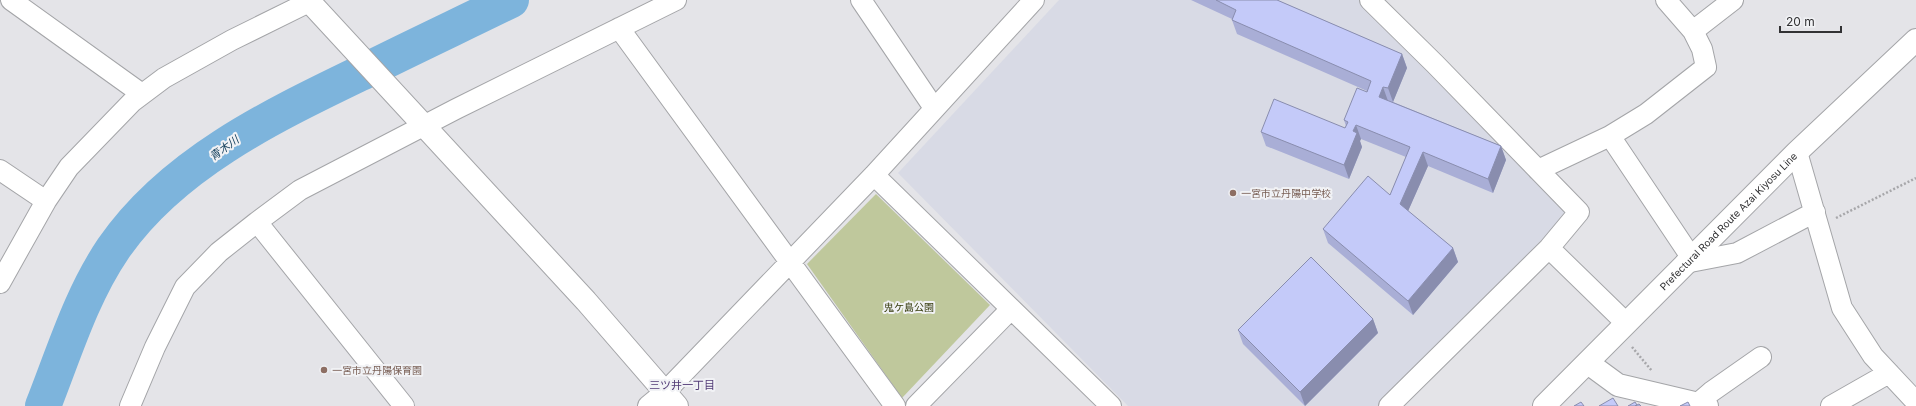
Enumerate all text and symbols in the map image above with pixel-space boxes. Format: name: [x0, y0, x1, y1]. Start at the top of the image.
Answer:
scale bar: [1780, 8, 1841, 34]
text: 20 m: [1786, 14, 1815, 29]
water label: 青木川: [207, 132, 242, 163]
street label: Prefectural Road Route Azai Kiyosu Line: [1657, 150, 1799, 292]
place label: 一宮市立丹陽中学校: [1241, 187, 1331, 199]
marker: 一宮市立丹陽中学校: [1228, 188, 1238, 198]
park label: 鬼ケ島公園: [884, 301, 934, 313]
place label: 一宮市立丹陽保育園: [332, 364, 422, 376]
marker: 一宮市立丹陽保育園: [319, 365, 329, 375]
district label: 三ツ井一丁目: [649, 378, 715, 392]

